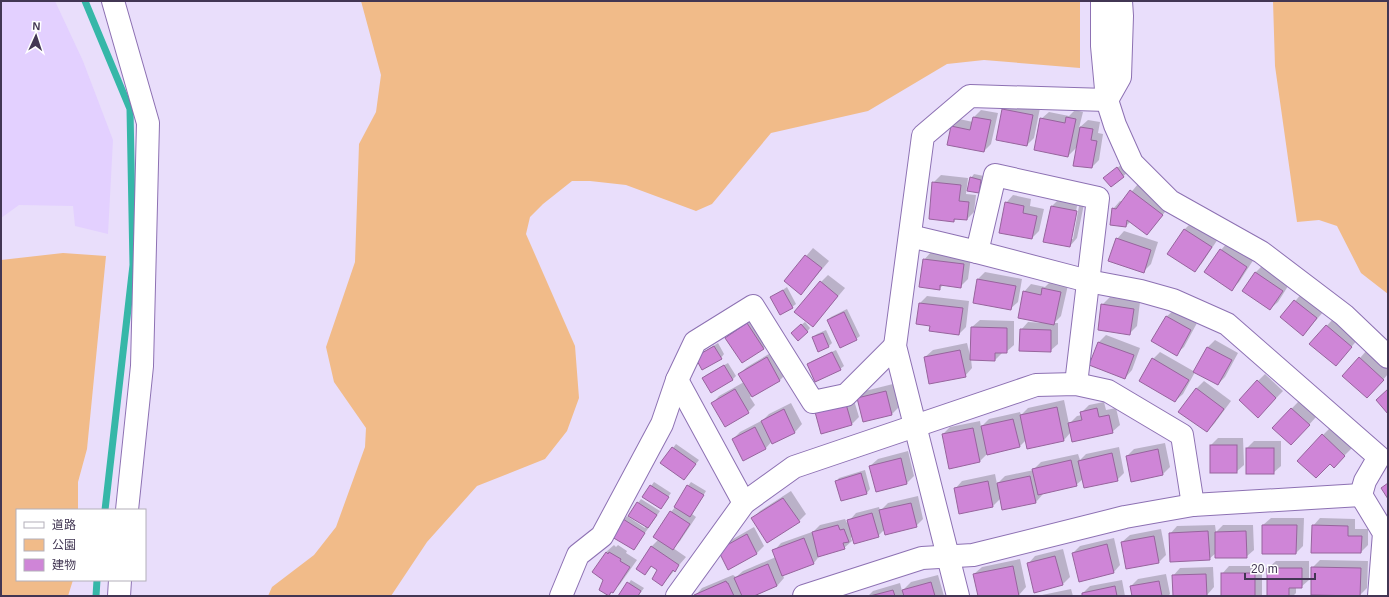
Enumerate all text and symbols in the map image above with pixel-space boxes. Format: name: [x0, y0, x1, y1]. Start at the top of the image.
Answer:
north arrow: [16, 16, 56, 56]
text: N: [32, 20, 41, 32]
legend: [16, 509, 146, 581]
text: 道路: [52, 518, 76, 532]
text: 公園: [52, 538, 76, 552]
scale bar: [1245, 555, 1315, 581]
text: 建物: [52, 558, 76, 572]
text: 20 m: [1251, 562, 1278, 576]

